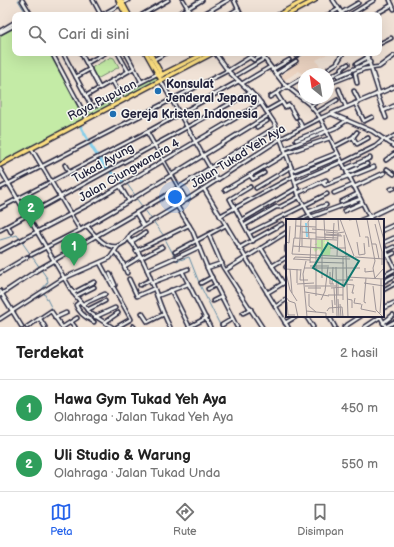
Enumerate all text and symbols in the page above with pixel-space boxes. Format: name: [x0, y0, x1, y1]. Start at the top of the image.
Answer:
search box: [12, 12, 382, 56]
icon: search: [26, 23, 48, 45]
text: Cari di sini: [58, 25, 129, 44]
north arrow: [298, 68, 334, 104]
street label: Raya Puputan: [65, 77, 139, 124]
place label: Konsulat Jenderal Jepang: [166, 77, 257, 106]
marker: Konsulat Jenderal Jepang: [153, 86, 163, 96]
place label: Gereja Kristen Indonesia: [121, 107, 258, 122]
marker: Gereja Kristen Indonesia: [108, 109, 118, 119]
street label: Jalan Tukad Yeh Aya: [188, 121, 288, 192]
street label: Jalan Ciungwanara 4: [76, 135, 183, 205]
street label: Tukad Ayung: [70, 140, 137, 187]
your location: [165, 187, 185, 207]
pin: 2: [18, 195, 44, 228]
inset map: [286, 219, 384, 317]
pin: 1: [61, 233, 87, 266]
text: Terdekat: [16, 343, 84, 363]
text: 2 hasil: [340, 345, 378, 361]
text: Hawa Gym Tukad Yeh Aya: [54, 390, 227, 409]
text: 1: [26, 400, 32, 416]
text: 450 m: [341, 400, 378, 416]
text: Olahraga · Jalan Tukad Yeh Aya: [54, 409, 233, 425]
text: Uli Studio & Warung: [54, 446, 191, 465]
text: 2: [25, 456, 33, 472]
text: 550 m: [341, 456, 378, 472]
text: Olahraga · Jalan Tukad Unda: [54, 465, 220, 481]
tab: Peta: [50, 501, 73, 538]
tab: Rute: [173, 501, 197, 538]
tab: Disimpan: [297, 501, 344, 538]

